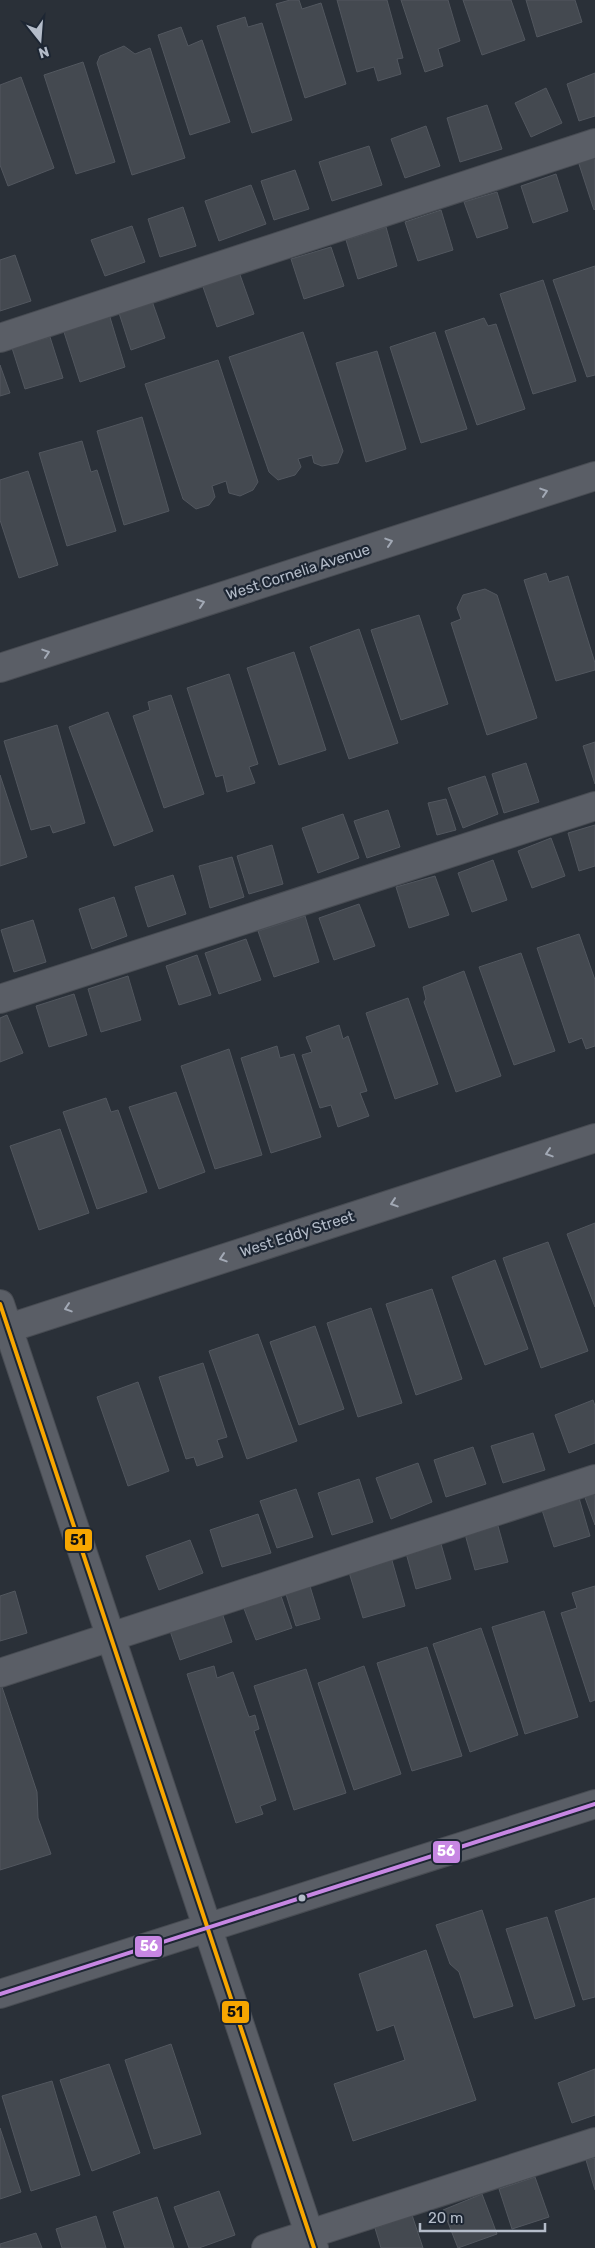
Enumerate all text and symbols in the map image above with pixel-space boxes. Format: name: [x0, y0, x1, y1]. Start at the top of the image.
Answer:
north arrow: [15, 15, 65, 65]
text: N: [36, 42, 51, 62]
one-way arrow: [539, 488, 547, 498]
one-way arrow: [384, 538, 393, 548]
street label: West Cornelia Avenue: [224, 540, 372, 604]
one-way arrow: [196, 598, 205, 608]
one-way arrow: [42, 648, 50, 658]
one-way arrow: [545, 1147, 553, 1157]
one-way arrow: [390, 1197, 399, 1207]
street label: West Eddy Street: [238, 1207, 357, 1261]
one-way arrow: [219, 1252, 227, 1262]
one-way arrow: [64, 1302, 73, 1312]
line badge: 51: [64, 1528, 93, 1552]
text: 51: [70, 1532, 86, 1549]
line badge: 56: [432, 1840, 461, 1864]
text: 56: [437, 1843, 455, 1860]
unlabelled marker: [297, 1893, 307, 1903]
line badge: 56: [134, 1935, 163, 1958]
text: 56: [140, 1938, 158, 1955]
line badge: 51: [221, 2000, 250, 2024]
text: 51: [227, 2004, 243, 2021]
scale bar: [420, 2200, 545, 2232]
text: 20 m: [428, 2209, 463, 2227]

